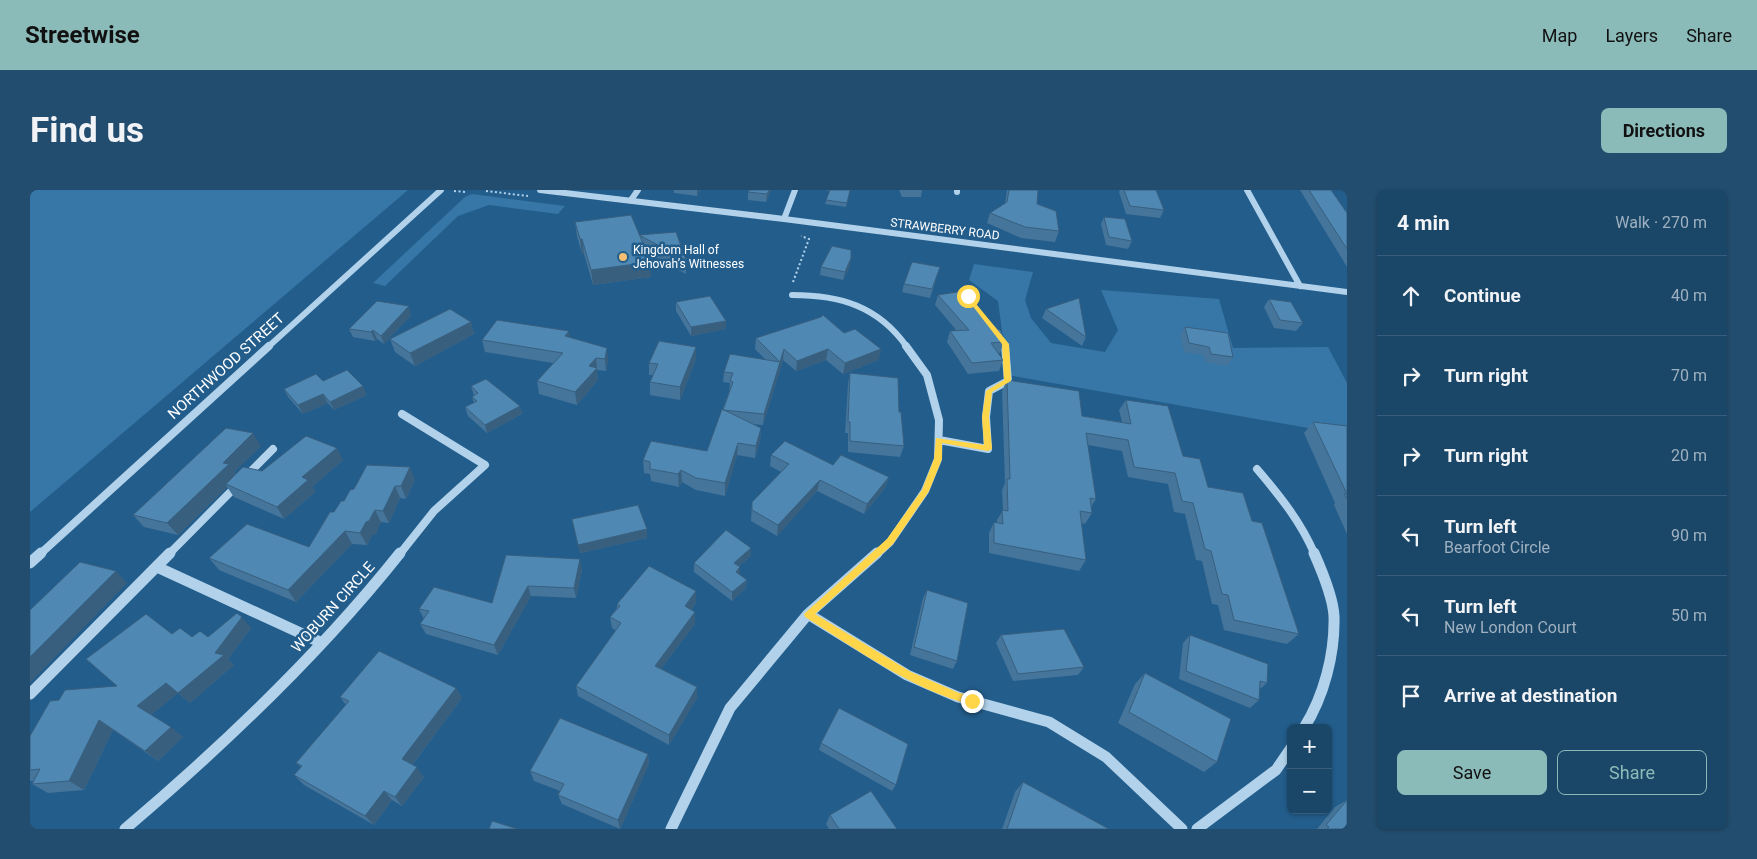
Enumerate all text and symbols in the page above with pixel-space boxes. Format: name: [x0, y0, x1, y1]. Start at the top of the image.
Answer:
text: Streetwise: [25, 21, 140, 49]
text: Map: [1542, 25, 1577, 46]
text: Layers: [1605, 25, 1658, 46]
text: Share: [1686, 25, 1732, 46]
button: Directions: [1601, 108, 1727, 153]
text: Find us: [30, 110, 144, 151]
text: 4 min: [1397, 211, 1450, 235]
text: Walk · 270 m: [1615, 213, 1707, 232]
street label: STRAWBERRY ROAD: [890, 215, 1001, 243]
place label: Kingdom Hall of Jehovah’s Witnesses: [633, 243, 744, 271]
marker: Kingdom Hall of Jehovah’s Witnesses: [617, 251, 629, 263]
icon: ahead: [1397, 282, 1425, 310]
text: Continue: [1444, 284, 1521, 307]
route start: [957, 285, 980, 308]
text: 40 m: [1671, 286, 1707, 305]
street label: NORTHWOOD STREET: [164, 309, 288, 423]
icon: right: [1397, 362, 1425, 390]
text: Turn right: [1444, 364, 1528, 387]
text: 70 m: [1671, 366, 1707, 385]
icon: right: [1397, 442, 1425, 470]
text: Turn right: [1444, 444, 1528, 467]
text: 20 m: [1671, 446, 1707, 465]
text: Turn left: [1444, 515, 1517, 538]
icon: left: [1397, 522, 1425, 550]
text: 90 m: [1671, 526, 1707, 545]
text: Bearfoot Circle: [1444, 538, 1550, 557]
street label: WOBURN CIRCLE: [288, 558, 379, 656]
text: Turn left: [1444, 595, 1517, 618]
icon: left: [1397, 602, 1425, 630]
text: 50 m: [1671, 606, 1707, 625]
text: New London Court: [1444, 618, 1577, 637]
icon: arrive: [1397, 682, 1425, 710]
text: Arrive at destination: [1444, 684, 1617, 707]
route end: [961, 690, 984, 713]
map controls: [1287, 724, 1332, 814]
button: +: [1287, 724, 1332, 769]
button: Save: [1397, 750, 1547, 795]
button: Share: [1557, 750, 1707, 795]
button: −: [1287, 769, 1332, 814]

